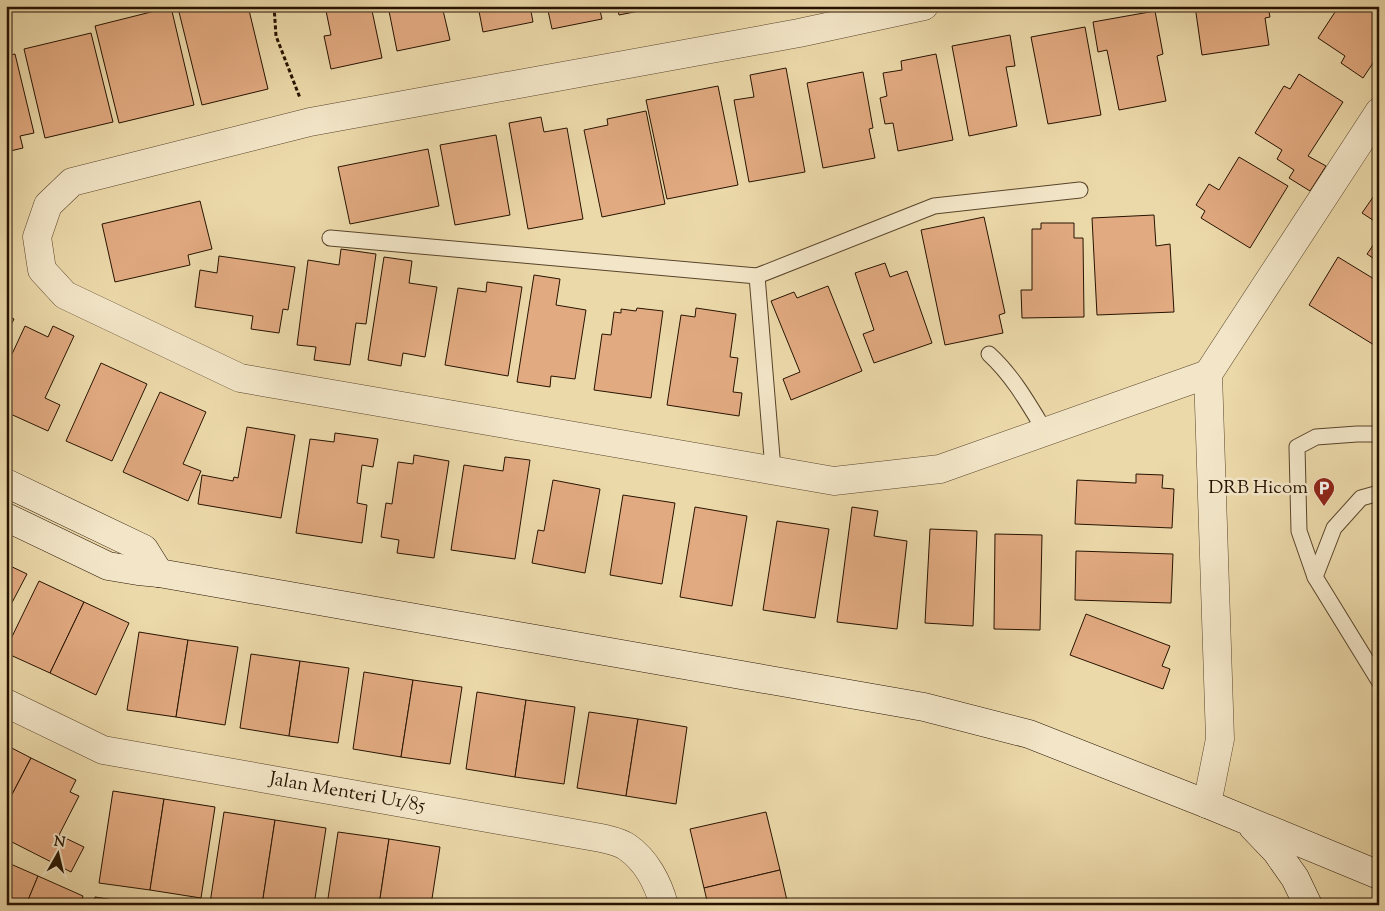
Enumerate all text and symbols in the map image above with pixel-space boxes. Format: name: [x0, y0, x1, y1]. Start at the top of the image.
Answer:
place label: DRB Hicom: [1208, 475, 1308, 502]
parking icon: DRB Hicom: [1312, 476, 1336, 507]
street label: Jalan Menteri U1/85: [266, 766, 427, 820]
north arrow: [32, 828, 82, 878]
text: N: [53, 832, 66, 854]

